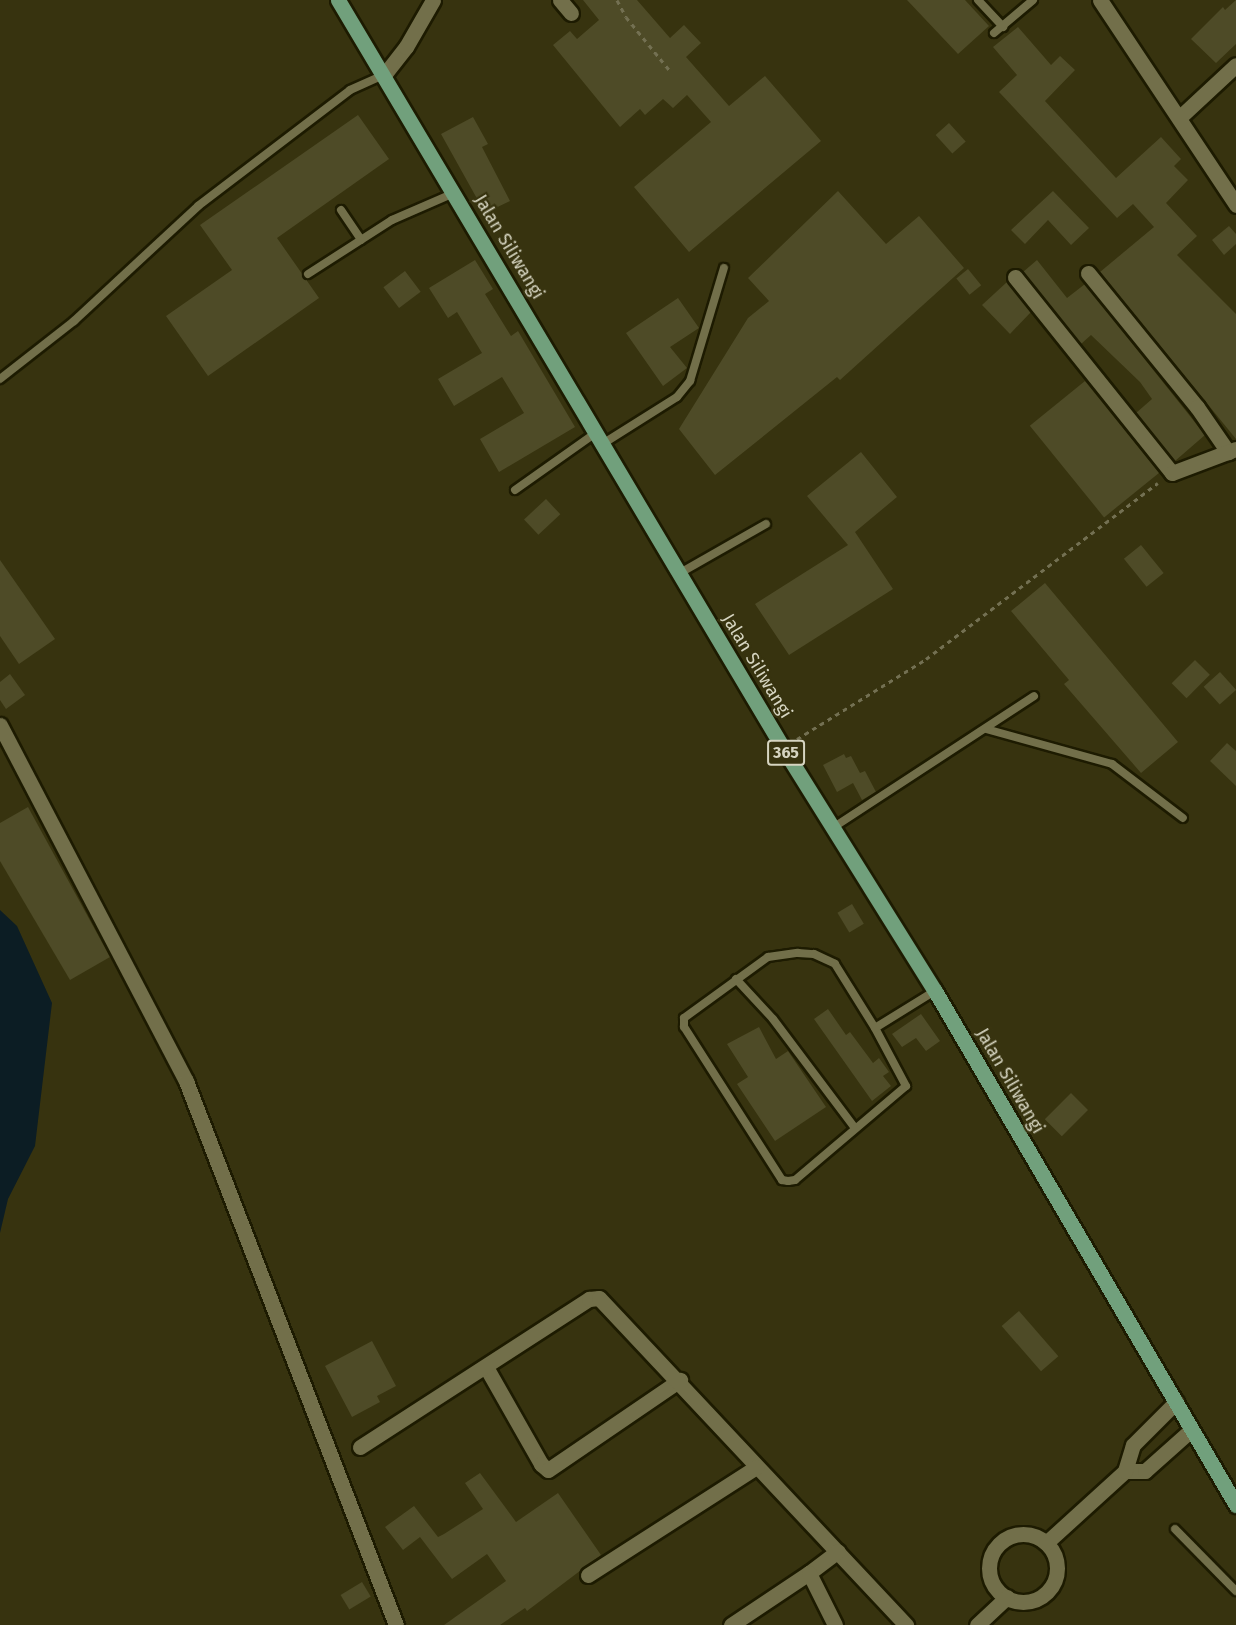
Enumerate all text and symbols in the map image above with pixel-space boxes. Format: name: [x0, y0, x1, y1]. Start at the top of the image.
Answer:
street label: Jalan Siliwangi: [469, 191, 549, 303]
street label: Jalan Siliwangi: [717, 610, 797, 722]
road number: 365: [766, 740, 806, 766]
street label: Jalan Siliwangi: [971, 1024, 1049, 1138]

